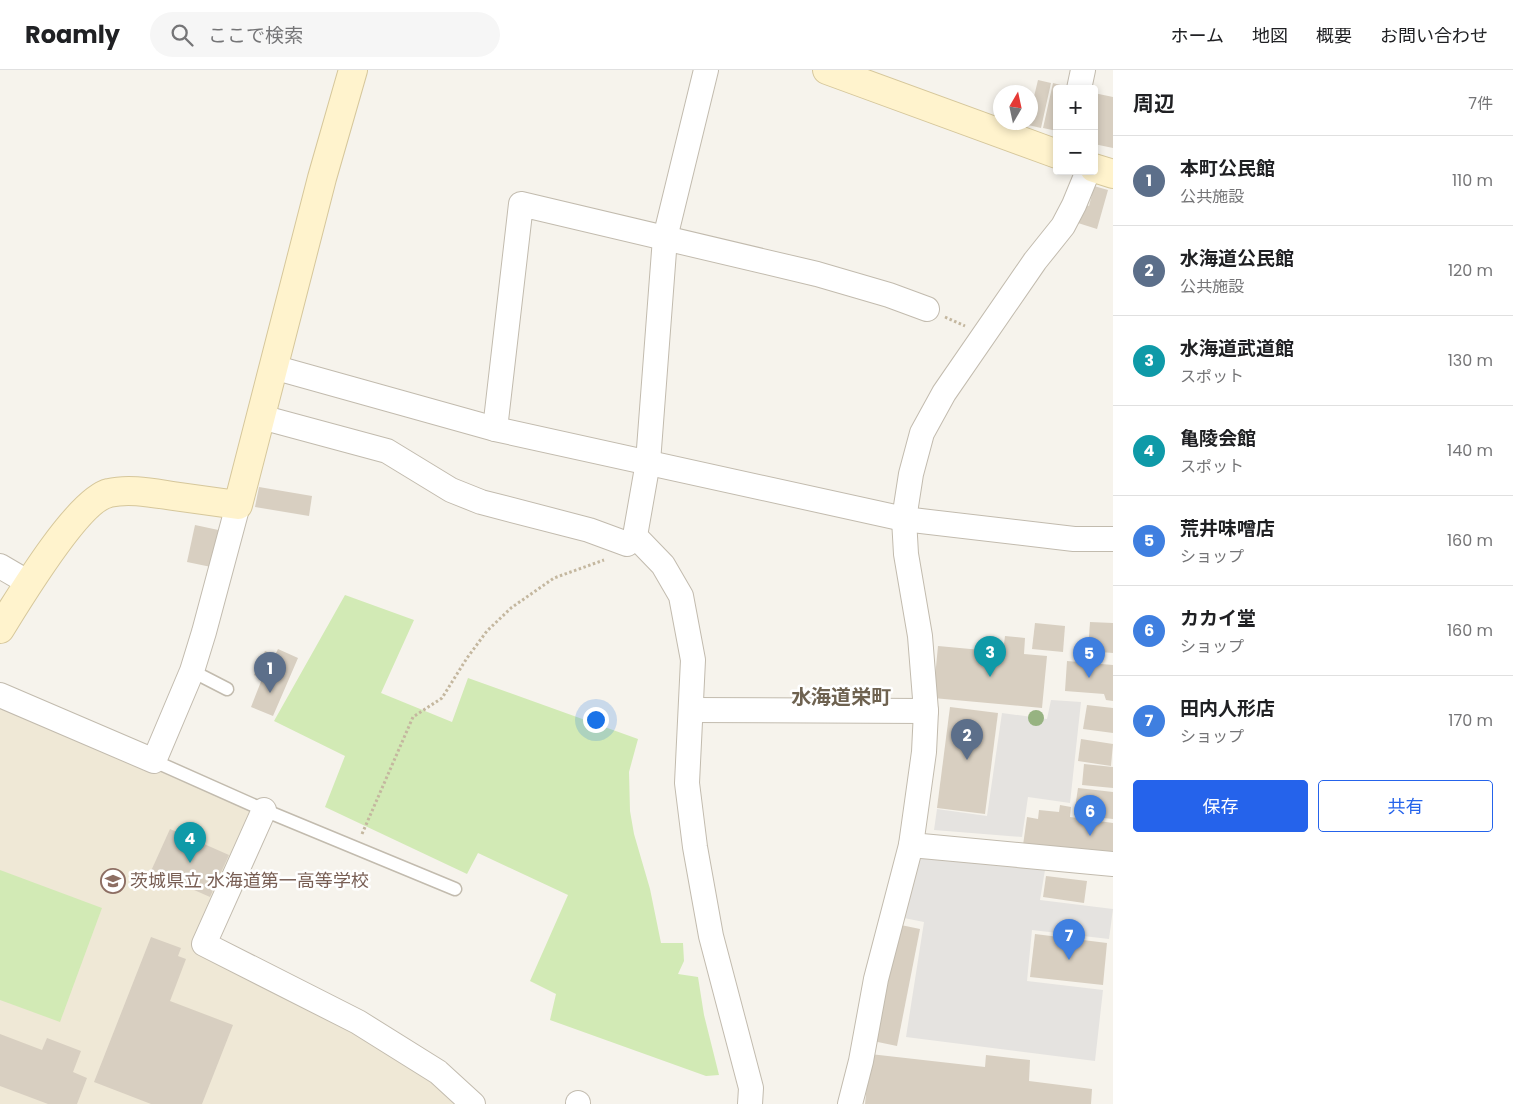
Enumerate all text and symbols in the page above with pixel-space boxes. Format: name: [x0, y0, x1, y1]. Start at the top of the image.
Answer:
search box: [150, 12, 500, 57]
text: Roamly: [25, 18, 120, 51]
icon: search: [168, 21, 196, 49]
text: ここで検索: [208, 22, 303, 49]
text: ホーム: [1171, 23, 1224, 48]
text: 地図: [1252, 23, 1288, 48]
text: 概要: [1316, 23, 1352, 48]
text: お問い合わせ: [1380, 23, 1488, 48]
north arrow: [993, 85, 1038, 130]
map controls: [1053, 85, 1098, 175]
button: +: [1053, 85, 1098, 130]
text: 周辺: [1133, 89, 1175, 118]
text: 7件: [1468, 92, 1493, 115]
button: −: [1053, 130, 1098, 175]
text: 本町公民館: [1180, 155, 1275, 182]
text: 1: [1146, 169, 1152, 192]
text: 110 m: [1452, 169, 1493, 192]
text: 公共施設: [1180, 185, 1244, 208]
text: 水海道公民館: [1180, 245, 1294, 272]
text: 2: [1144, 259, 1154, 282]
text: 120 m: [1448, 259, 1493, 282]
text: 公共施設: [1180, 275, 1244, 298]
text: 水海道武道館: [1180, 335, 1294, 362]
text: 3: [1144, 349, 1154, 372]
text: 130 m: [1448, 349, 1493, 372]
text: スポット: [1180, 365, 1244, 388]
text: 亀陵会館: [1180, 425, 1256, 452]
text: 4: [1144, 439, 1154, 462]
text: 140 m: [1447, 439, 1493, 462]
text: スポット: [1180, 455, 1244, 478]
text: 荒井味噌店: [1180, 515, 1275, 542]
text: 5: [1144, 529, 1154, 552]
text: 160 m: [1447, 529, 1493, 552]
text: ショップ: [1180, 545, 1244, 568]
text: カカイ堂: [1180, 605, 1256, 632]
text: 6: [1144, 619, 1154, 642]
text: 160 m: [1447, 619, 1493, 642]
text: ショップ: [1180, 635, 1244, 658]
pin: 3: [974, 636, 1006, 677]
pin: 5: [1073, 637, 1105, 678]
pin: 1: [254, 652, 286, 693]
district label: 水海道栄町: [791, 683, 891, 711]
text: 田内人形店: [1180, 695, 1275, 722]
your location: [583, 707, 609, 733]
text: 7: [1145, 709, 1153, 732]
text: 170 m: [1448, 709, 1493, 732]
pin: 2: [951, 719, 983, 760]
text: ショップ: [1180, 725, 1244, 748]
button: 保存: [1133, 780, 1308, 832]
button: 共有: [1318, 780, 1493, 832]
pin: 6: [1074, 795, 1106, 836]
pin: 4: [174, 822, 206, 863]
school or university icon: 茨城県立 水海道第一高等学校: [100, 868, 126, 894]
place label: 茨城県立 水海道第一高等学校: [130, 868, 369, 893]
pin: 7: [1053, 919, 1085, 960]

